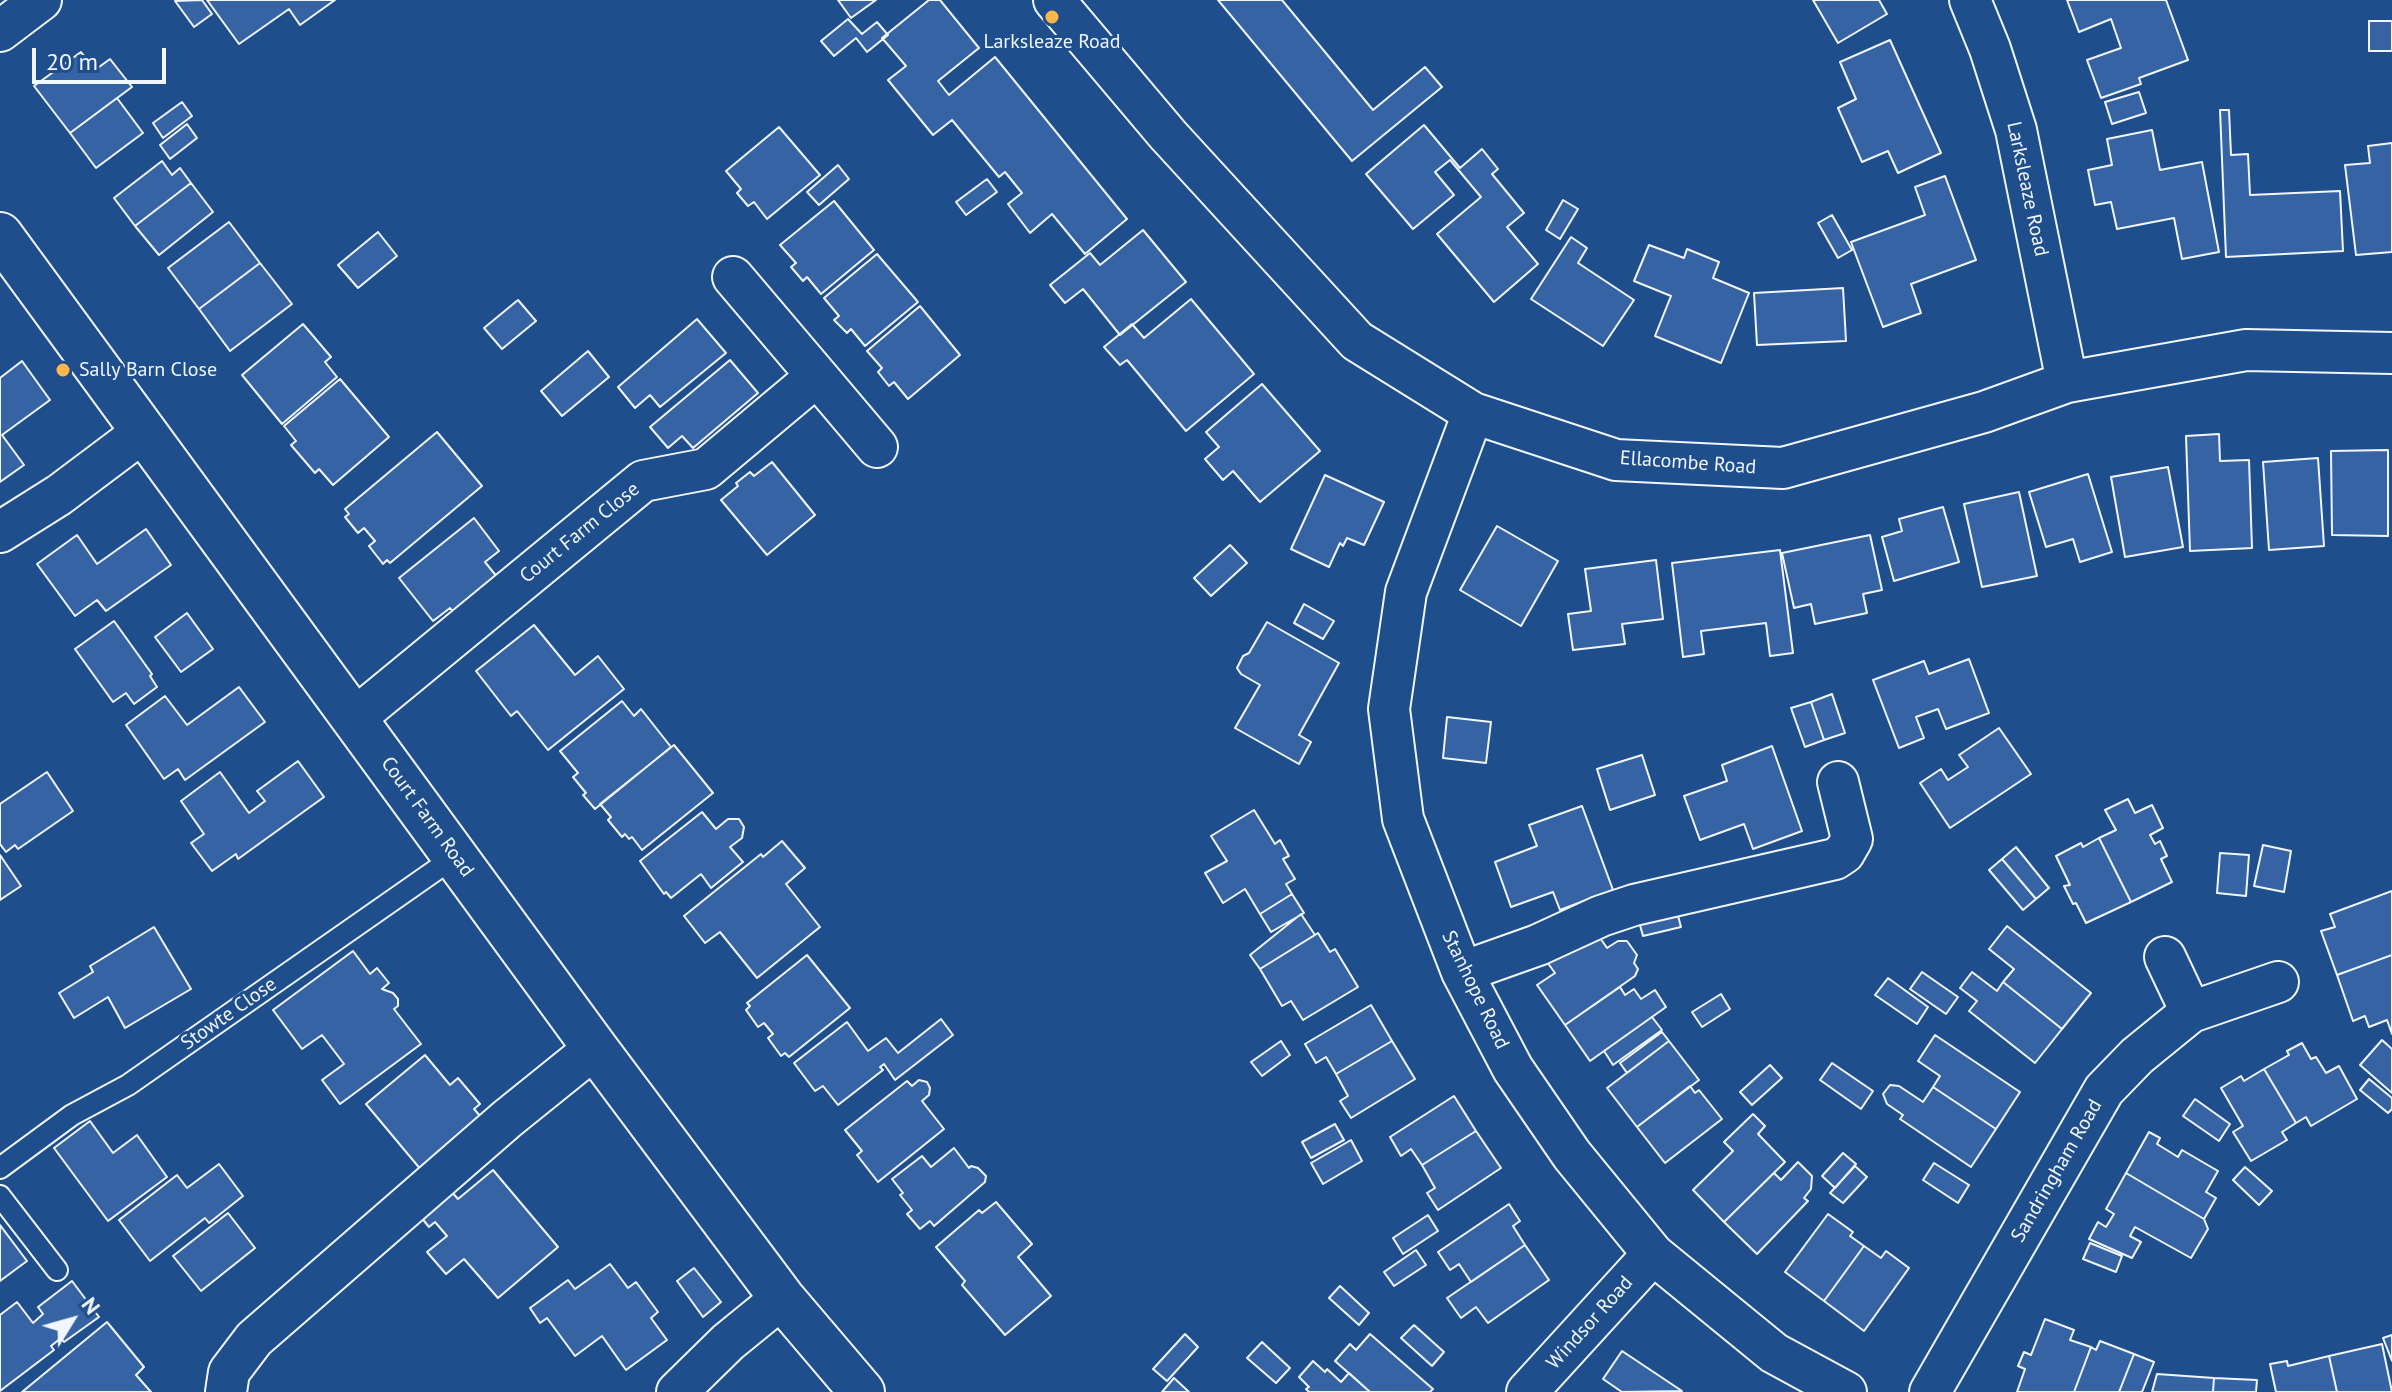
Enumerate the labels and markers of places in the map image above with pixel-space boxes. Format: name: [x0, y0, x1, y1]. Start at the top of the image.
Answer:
marker: Larksleaze Road: [1043, 8, 1061, 26]
place label: Larksleaze Road: [983, 30, 1121, 54]
place label: Sally Barn Close: [79, 358, 217, 382]
marker: Sally Barn Close: [54, 361, 72, 379]

